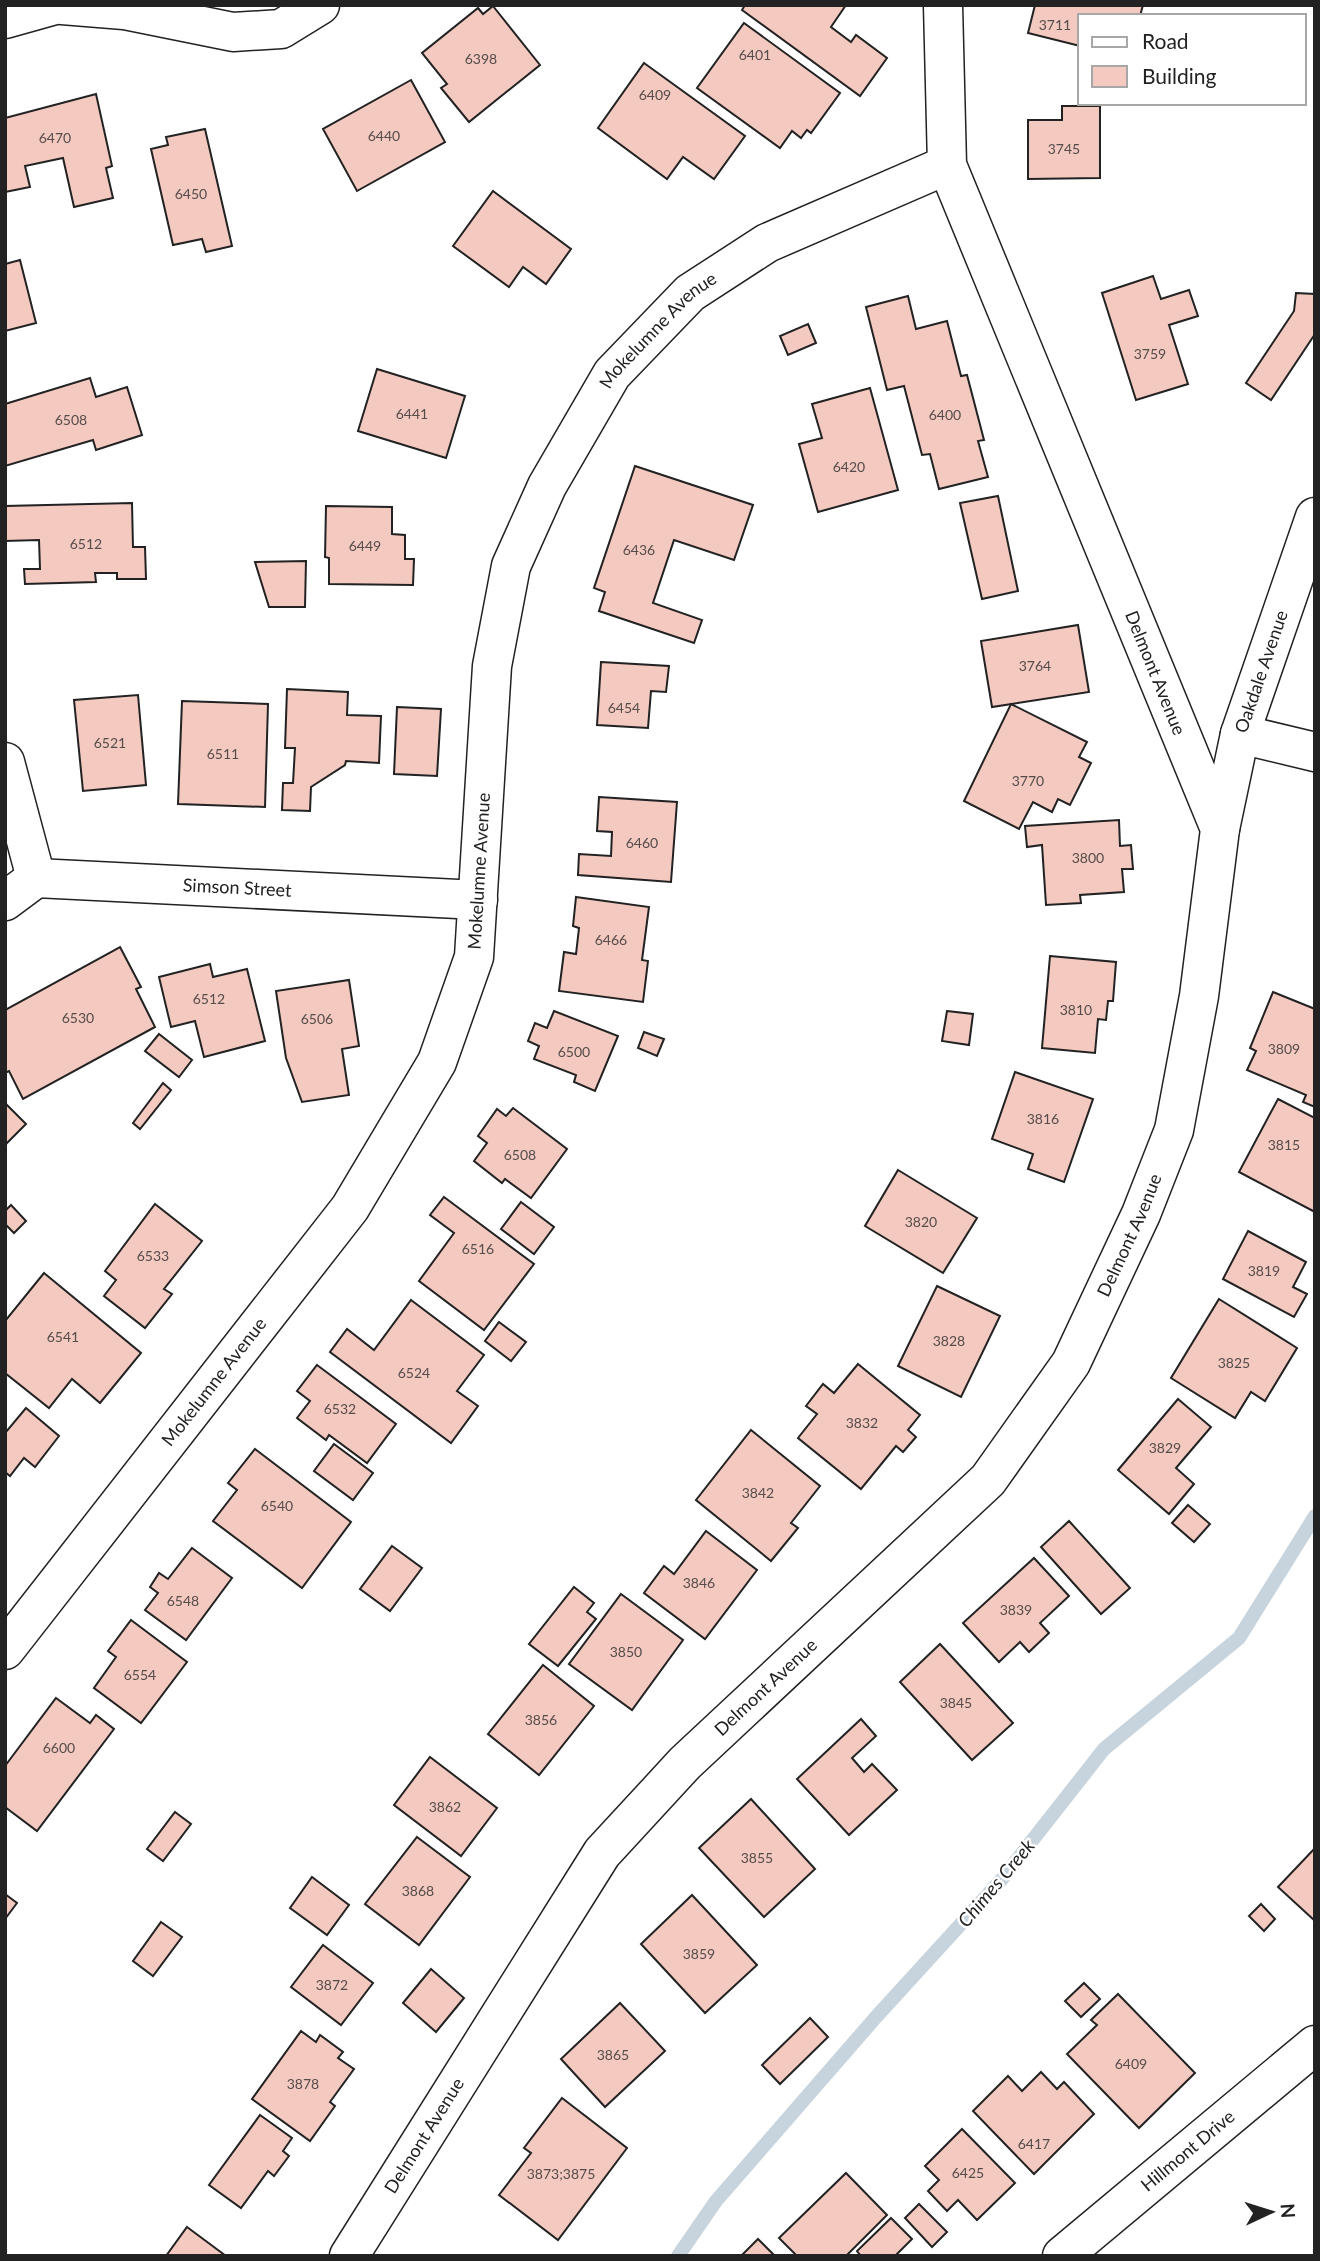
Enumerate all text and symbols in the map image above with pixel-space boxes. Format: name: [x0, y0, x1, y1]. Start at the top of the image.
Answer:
legend: [1078, 14, 1306, 105]
house number: 3711: [1039, 16, 1071, 33]
text: Road: [1142, 28, 1189, 53]
house number: 6401: [739, 46, 771, 63]
house number: 6398: [465, 50, 497, 67]
text: Building: [1142, 63, 1217, 88]
house number: 6409: [639, 86, 671, 103]
house number: 6440: [368, 127, 400, 144]
house number: 6470: [39, 129, 71, 146]
house number: 3745: [1048, 140, 1080, 157]
house number: 6450: [175, 185, 207, 202]
street label: Mokelumne Avenue: [594, 267, 720, 392]
house number: 3759: [1134, 345, 1166, 362]
house number: 6441: [396, 405, 428, 422]
house number: 6400: [929, 406, 961, 423]
house number: 6508: [55, 411, 87, 428]
house number: 6420: [833, 458, 865, 475]
house number: 6512: [70, 535, 102, 552]
house number: 6449: [349, 537, 381, 554]
house number: 6436: [623, 541, 655, 558]
street label: Delmont Avenue: [1121, 607, 1191, 738]
street label: Oakdale Avenue: [1229, 607, 1292, 736]
house number: 3764: [1019, 657, 1051, 674]
house number: 6454: [608, 699, 640, 716]
house number: 6521: [94, 734, 126, 751]
house number: 6511: [207, 745, 239, 762]
house number: 3770: [1012, 772, 1044, 789]
street label: Mokelumne Avenue: [462, 792, 494, 950]
house number: 6460: [626, 834, 658, 851]
house number: 3800: [1072, 849, 1104, 866]
street label: Simson Street: [182, 873, 293, 901]
house number: 6466: [595, 931, 627, 948]
house number: 6512: [193, 990, 225, 1007]
house number: 3810: [1060, 1001, 1092, 1018]
house number: 6530: [62, 1009, 94, 1026]
house number: 6506: [301, 1010, 333, 1027]
house number: 3809: [1268, 1040, 1300, 1057]
house number: 6500: [558, 1043, 590, 1060]
house number: 3816: [1027, 1110, 1059, 1127]
house number: 3815: [1268, 1136, 1300, 1153]
house number: 6508: [504, 1146, 536, 1163]
street label: Delmont Avenue: [1092, 1170, 1166, 1300]
house number: 3820: [905, 1213, 937, 1230]
house number: 6516: [462, 1240, 494, 1257]
house number: 6533: [137, 1247, 169, 1264]
house number: 3819: [1248, 1262, 1280, 1279]
street label: Mokelumne Avenue: [156, 1313, 270, 1450]
house number: 6541: [47, 1328, 79, 1345]
house number: 3828: [933, 1332, 965, 1349]
house number: 3825: [1218, 1354, 1250, 1371]
house number: 6524: [398, 1364, 430, 1381]
house number: 6532: [324, 1400, 356, 1417]
house number: 3832: [846, 1414, 878, 1431]
house number: 3829: [1149, 1439, 1181, 1456]
house number: 3842: [742, 1484, 774, 1501]
house number: 6540: [261, 1497, 293, 1514]
house number: 3846: [683, 1574, 715, 1591]
house number: 6548: [167, 1592, 199, 1609]
house number: 3839: [1000, 1601, 1032, 1618]
street label: Delmont Avenue: [709, 1633, 821, 1740]
house number: 3850: [610, 1643, 642, 1660]
house number: 6554: [124, 1666, 156, 1683]
house number: 3845: [940, 1694, 972, 1711]
house number: 3856: [525, 1711, 557, 1728]
house number: 6600: [43, 1739, 75, 1756]
house number: 3862: [429, 1798, 461, 1815]
water label: Chimes Creek: [952, 1833, 1040, 1931]
house number: 3855: [741, 1849, 773, 1866]
house number: 3868: [402, 1882, 434, 1899]
house number: 3859: [683, 1945, 715, 1962]
house number: 3872: [316, 1976, 348, 1993]
house number: 3865: [597, 2046, 629, 2063]
house number: 6409: [1115, 2055, 1147, 2072]
street label: Delmont Avenue: [379, 2073, 468, 2197]
house number: 3878: [287, 2075, 319, 2092]
street label: Hillmont Drive: [1136, 2105, 1239, 2196]
house number: 6417: [1018, 2135, 1050, 2152]
house number: 6425: [952, 2164, 984, 2181]
house number: 3873;3875: [527, 2165, 595, 2182]
north arrow: [1236, 2177, 1306, 2247]
text: N: [1276, 2203, 1300, 2219]

